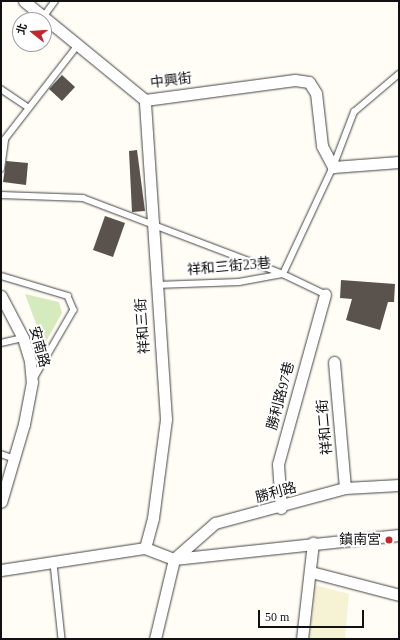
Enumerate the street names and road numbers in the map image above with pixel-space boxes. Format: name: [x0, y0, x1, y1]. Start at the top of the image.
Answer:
street label: 中興街: [149, 70, 193, 92]
street label: 祥和三街23巷: [186, 255, 272, 279]
street label: 祥和三街: [133, 297, 153, 355]
street label: 安南路: [25, 325, 53, 369]
street label: 勝利路97巷: [264, 360, 298, 432]
street label: 祥和二街: [314, 398, 336, 456]
street label: 勝利路: [254, 479, 298, 507]

